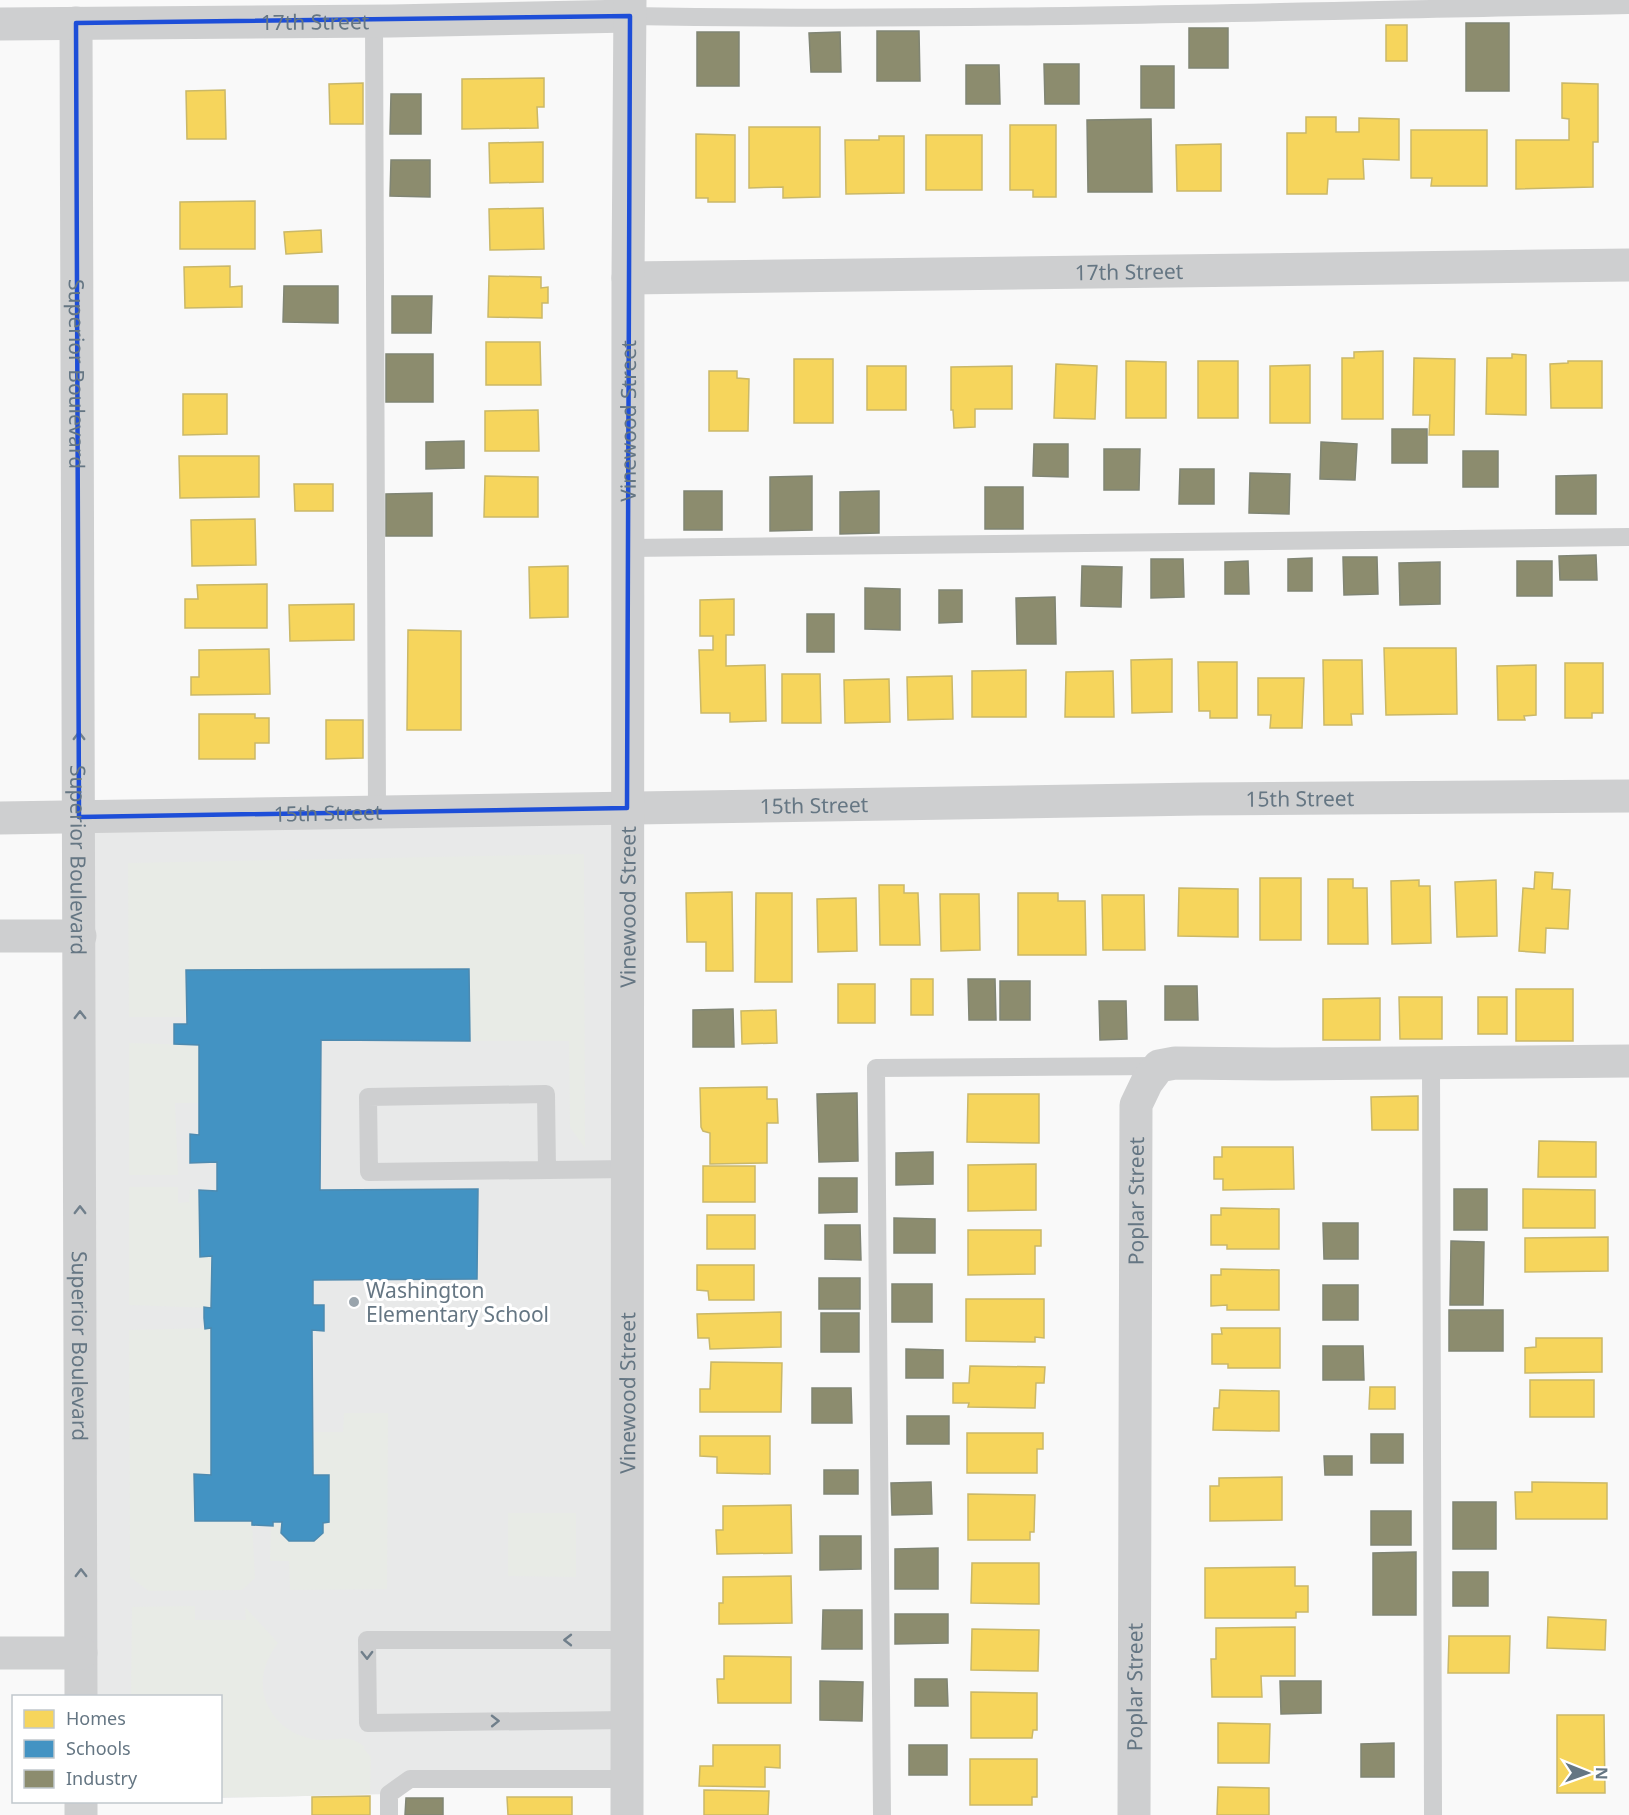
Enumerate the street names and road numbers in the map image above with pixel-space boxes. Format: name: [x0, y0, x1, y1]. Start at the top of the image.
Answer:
street label: 17th Street: [260, 7, 370, 36]
street label: 17th Street: [1074, 257, 1184, 286]
street label: Superior Boulevard: [63, 279, 91, 469]
street label: Vinewood Street: [614, 340, 642, 502]
street label: Superior Boulevard: [64, 765, 93, 955]
street label: 15th Street: [1245, 784, 1355, 813]
street label: 15th Street: [759, 790, 869, 820]
street label: 15th Street: [273, 798, 383, 828]
street label: Vinewood Street: [614, 826, 642, 988]
street label: Poplar Street: [1122, 1136, 1150, 1265]
street label: Superior Boulevard: [66, 1251, 94, 1441]
street label: Vinewood Street: [613, 1312, 641, 1474]
street label: Poplar Street: [1120, 1622, 1149, 1751]

